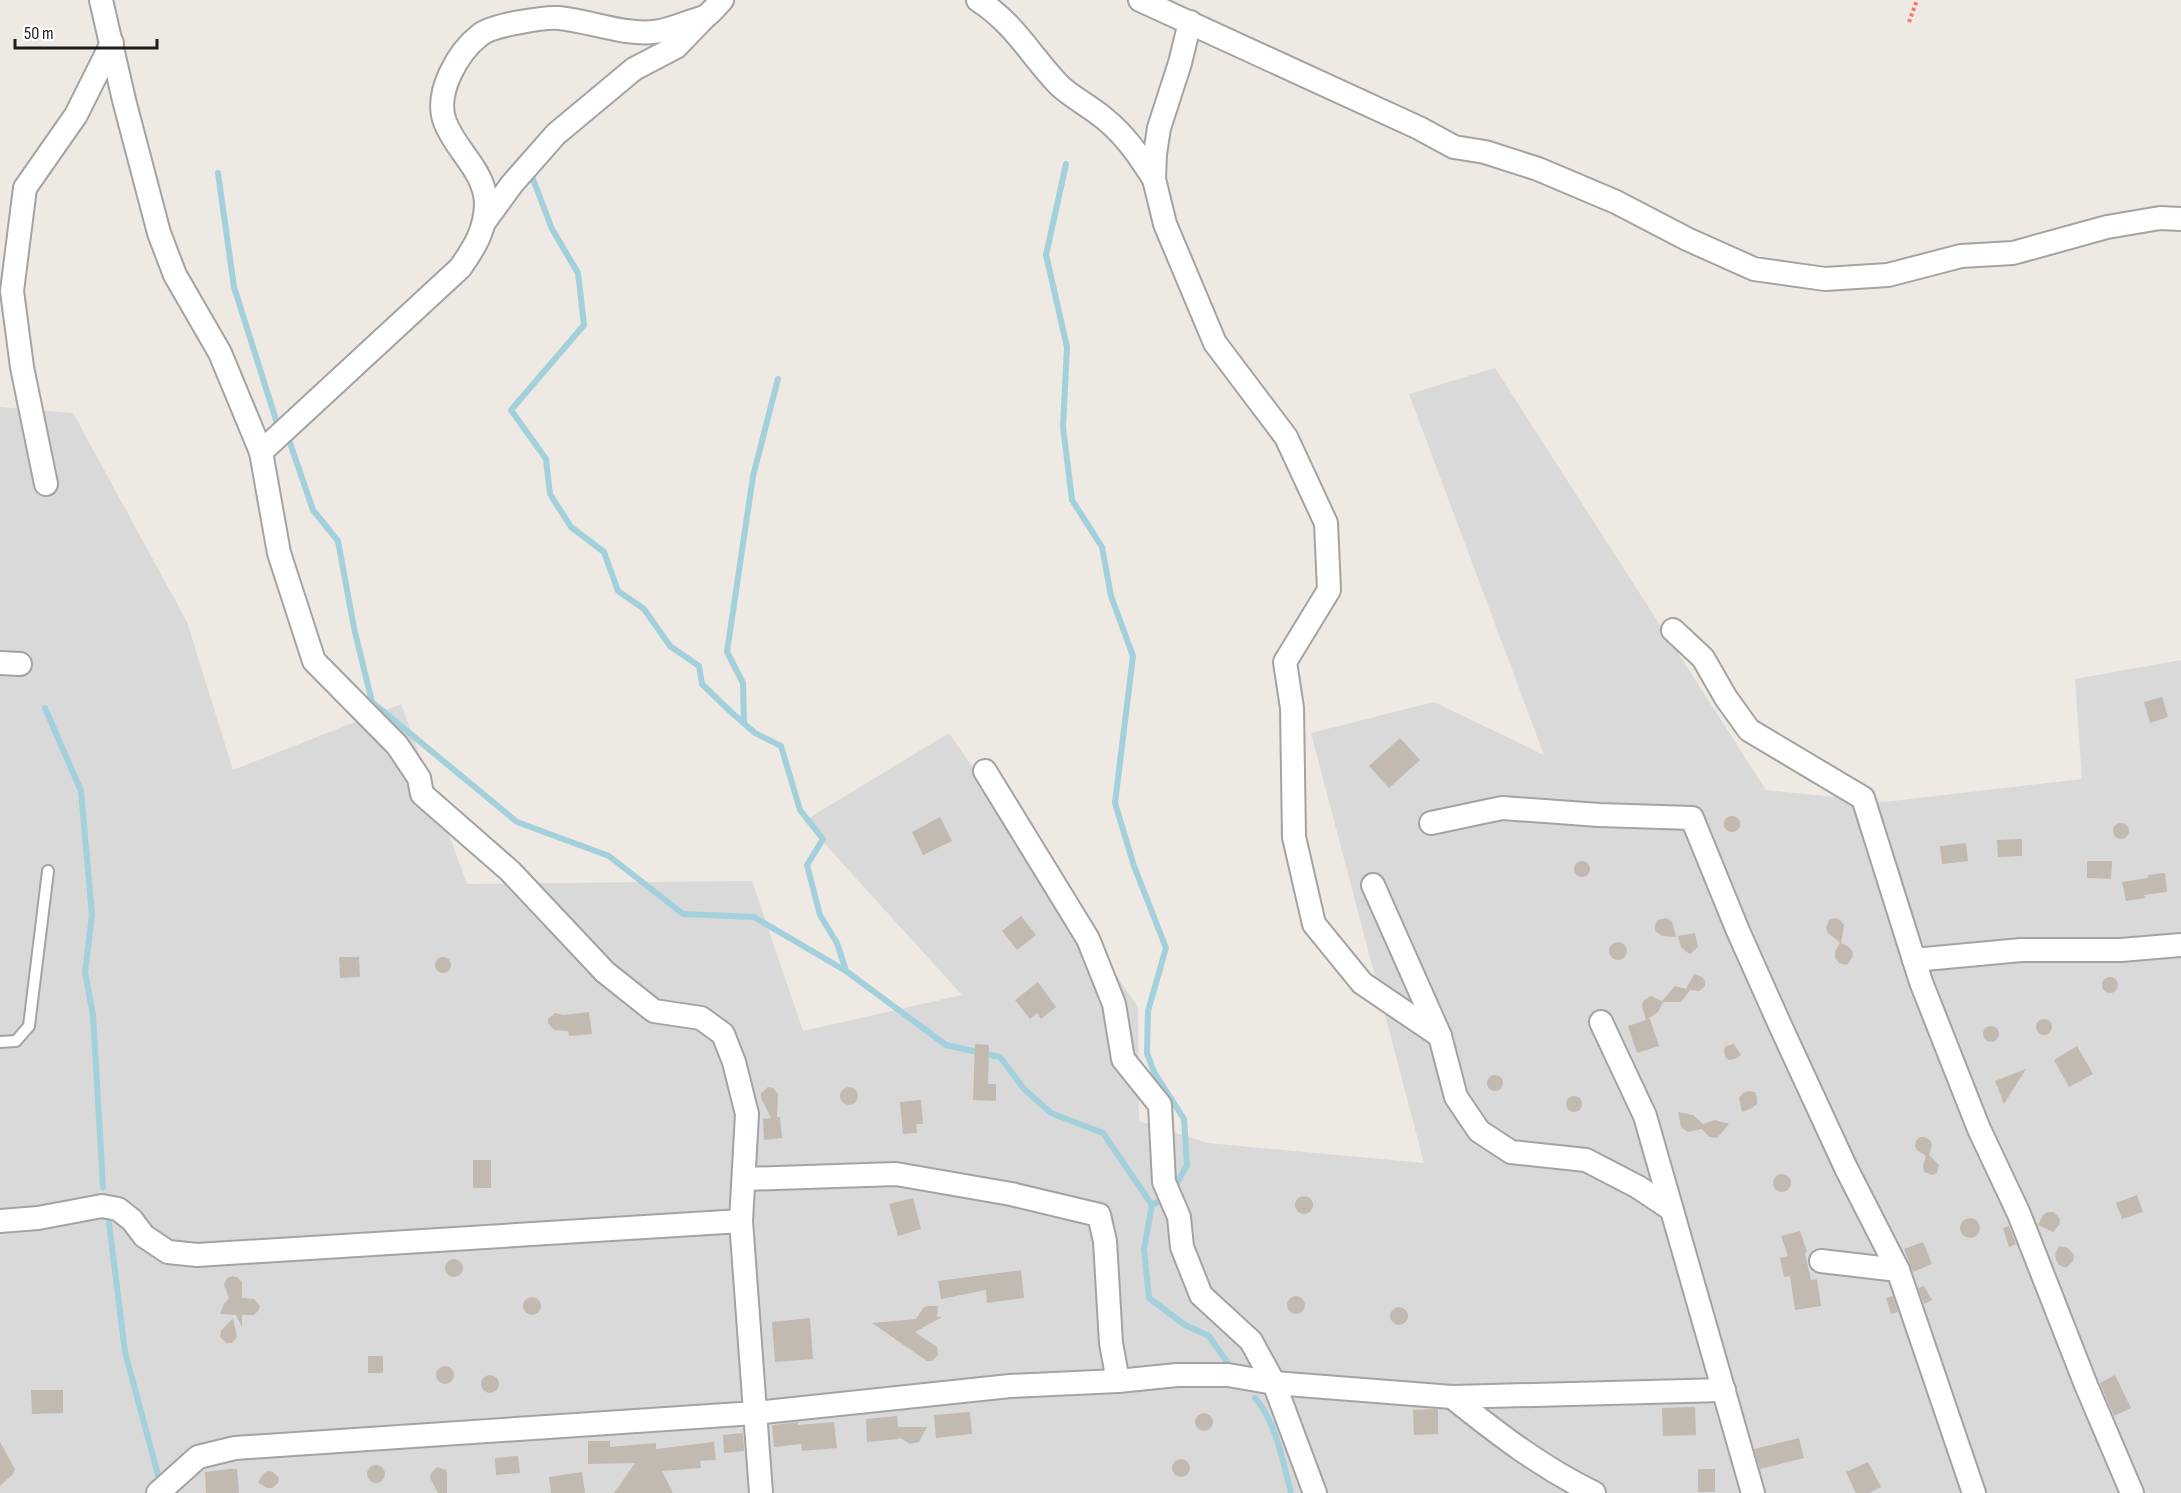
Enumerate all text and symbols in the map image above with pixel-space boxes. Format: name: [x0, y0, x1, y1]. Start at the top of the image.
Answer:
scale bar: [15, 12, 158, 50]
text: 50 m: [24, 23, 54, 44]

